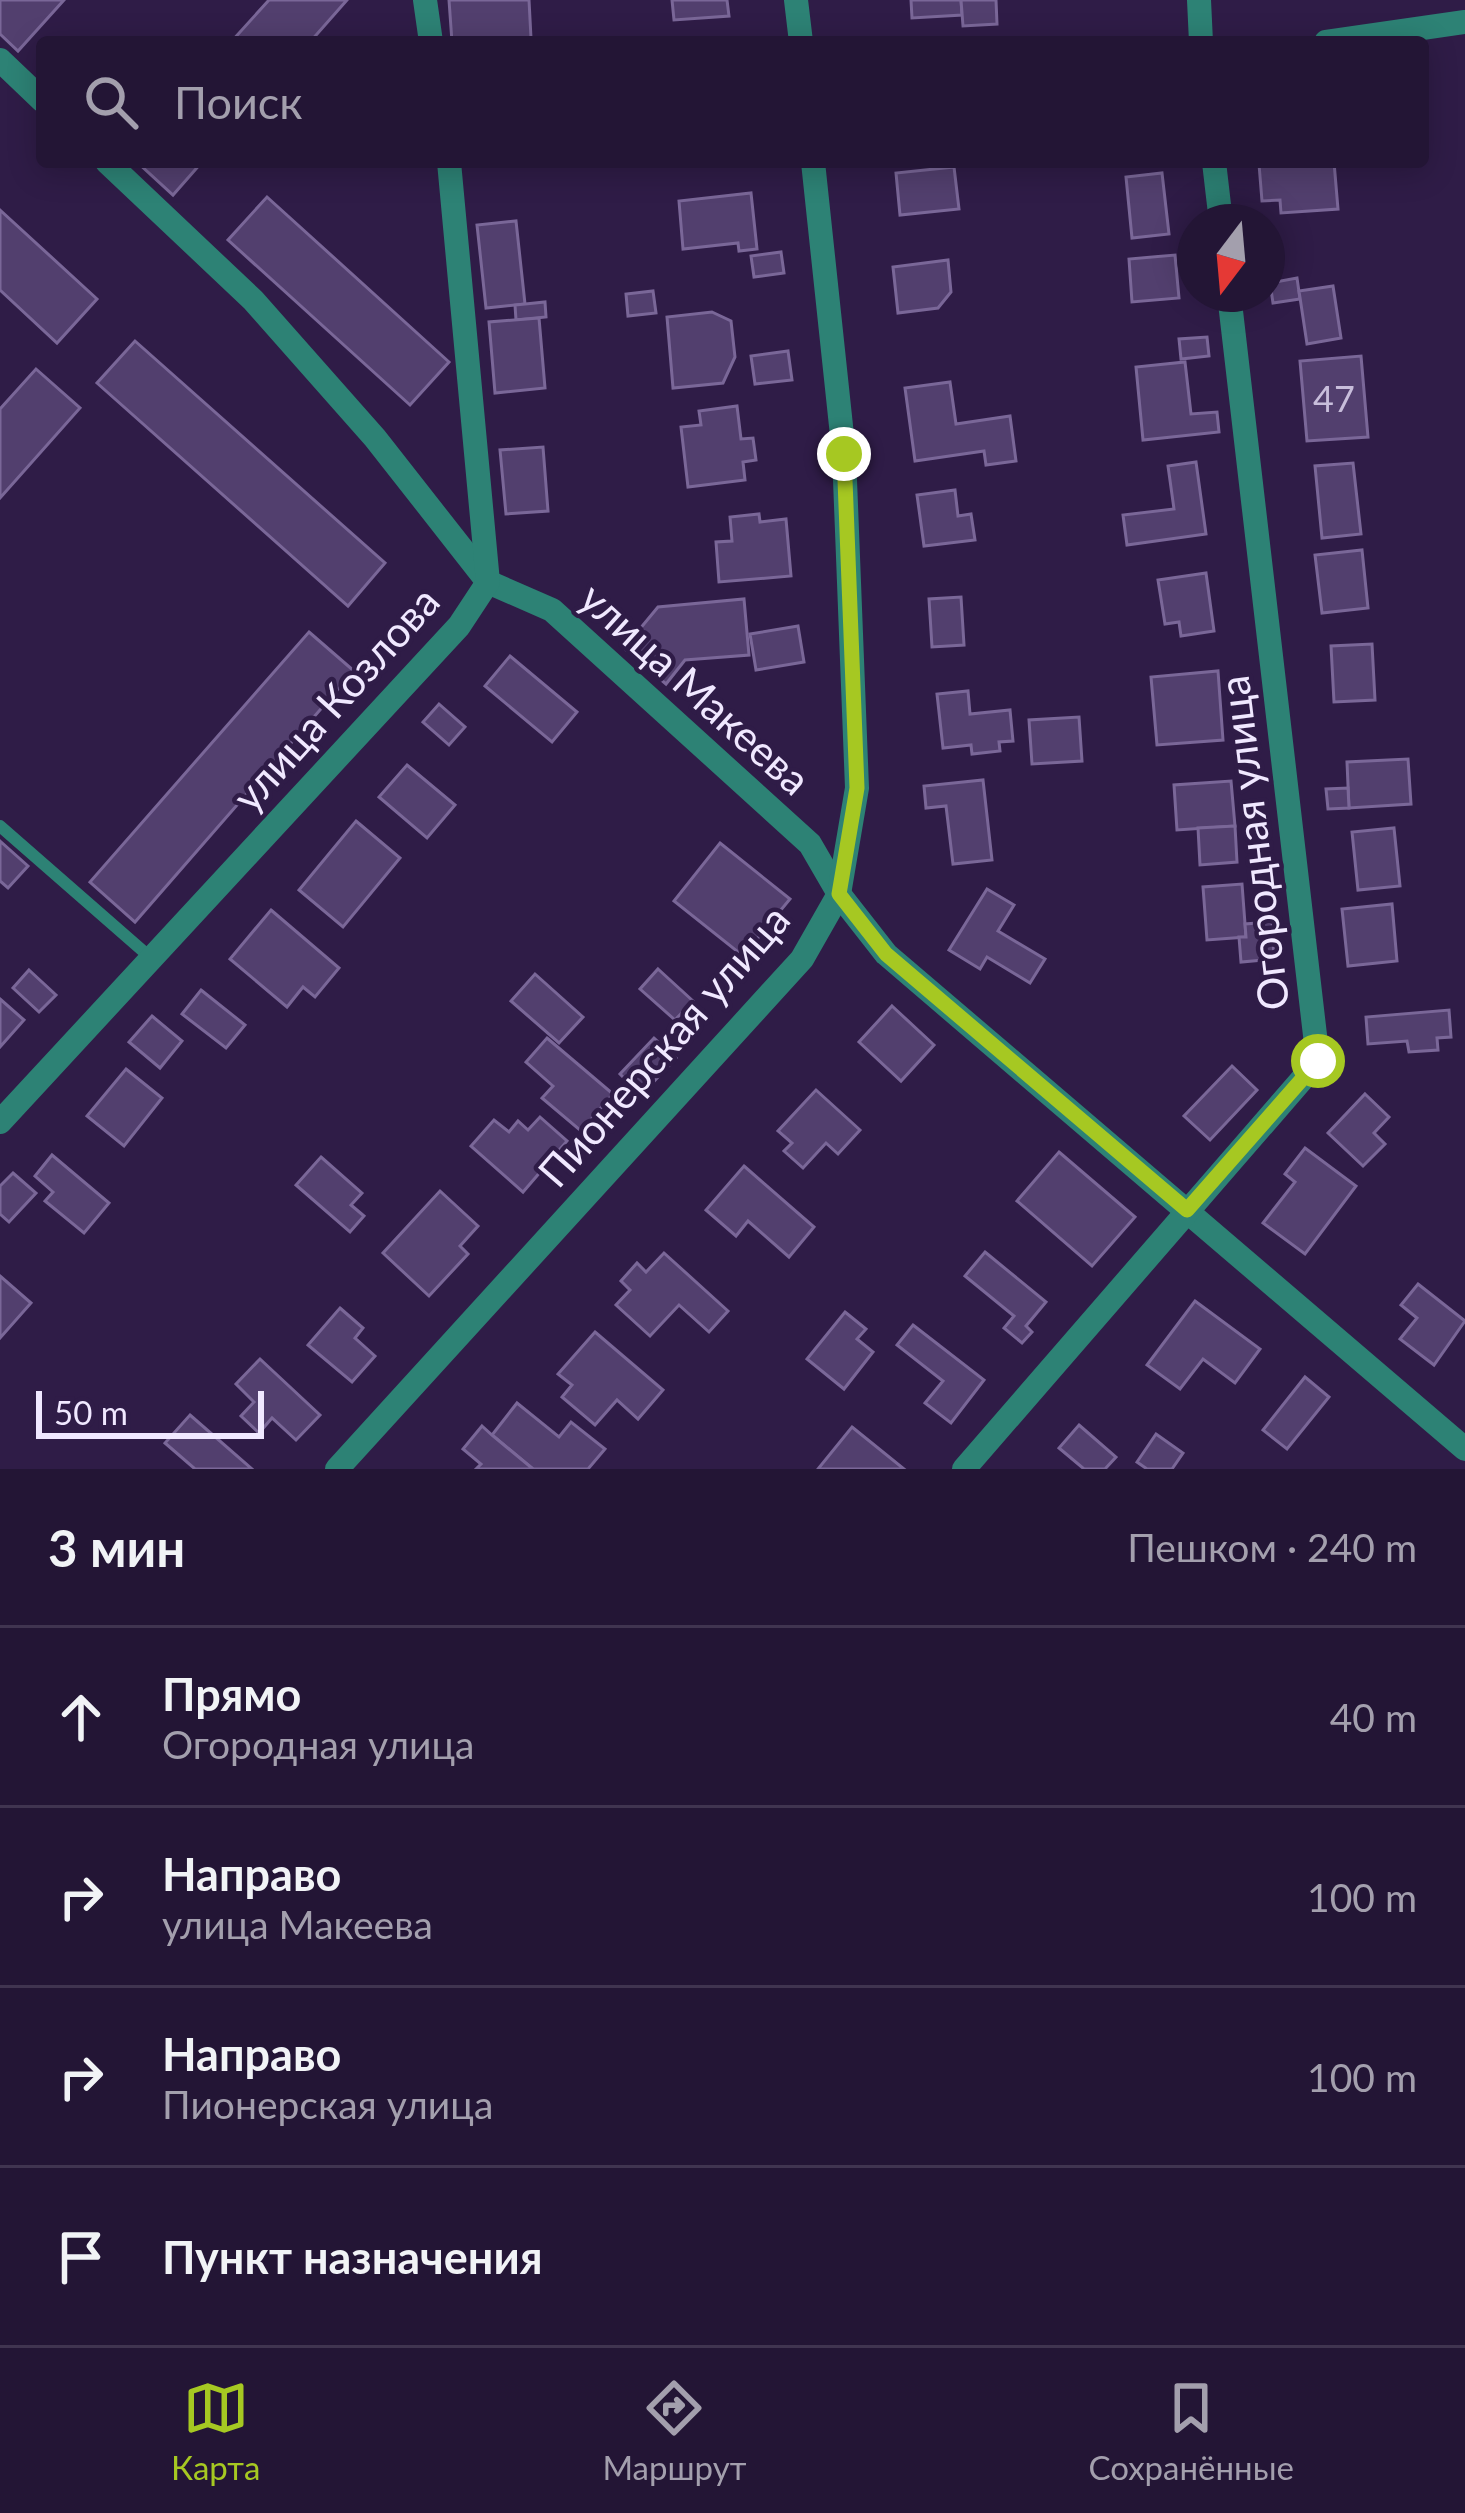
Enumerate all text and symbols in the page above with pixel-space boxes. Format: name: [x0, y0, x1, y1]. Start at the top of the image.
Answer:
search box: [36, 36, 1429, 168]
icon: search: [78, 69, 144, 135]
text: Поиск: [174, 75, 303, 129]
north arrow: [1177, 204, 1285, 312]
house number: 47: [1313, 376, 1355, 420]
route end: [817, 427, 871, 481]
street label: улица Макеева: [571, 572, 821, 804]
street label: улица Козлова: [222, 576, 449, 821]
street label: Огородная улица: [1208, 673, 1298, 1013]
street label: Пионерская улица: [527, 894, 799, 1196]
route start: [1291, 1034, 1345, 1088]
scale bar: [36, 1385, 264, 1438]
text: 50 m: [54, 1392, 128, 1432]
text: 3 мин: [48, 1517, 185, 1578]
text: Пешком · 240 m: [1127, 1524, 1417, 1570]
text: Прямо: [162, 1667, 301, 1721]
icon: ahead: [48, 1684, 114, 1750]
text: 40 m: [1330, 1694, 1417, 1740]
text: Огородная улица: [162, 1721, 475, 1767]
text: Направо: [162, 1847, 341, 1901]
icon: right: [48, 1864, 114, 1930]
text: 100 m: [1307, 1874, 1417, 1920]
text: улица Макеева: [162, 1901, 433, 1947]
text: Направо: [162, 2027, 341, 2081]
icon: right: [48, 2044, 114, 2110]
text: 100 m: [1307, 2054, 1417, 2100]
text: Пионерская улица: [162, 2081, 493, 2127]
icon: arrive: [48, 2224, 114, 2290]
text: Пункт назначения: [162, 2230, 543, 2284]
tab: Карта: [171, 2375, 260, 2487]
tab: Маршрут: [602, 2375, 746, 2487]
tab: Сохранённые: [1088, 2375, 1294, 2487]

